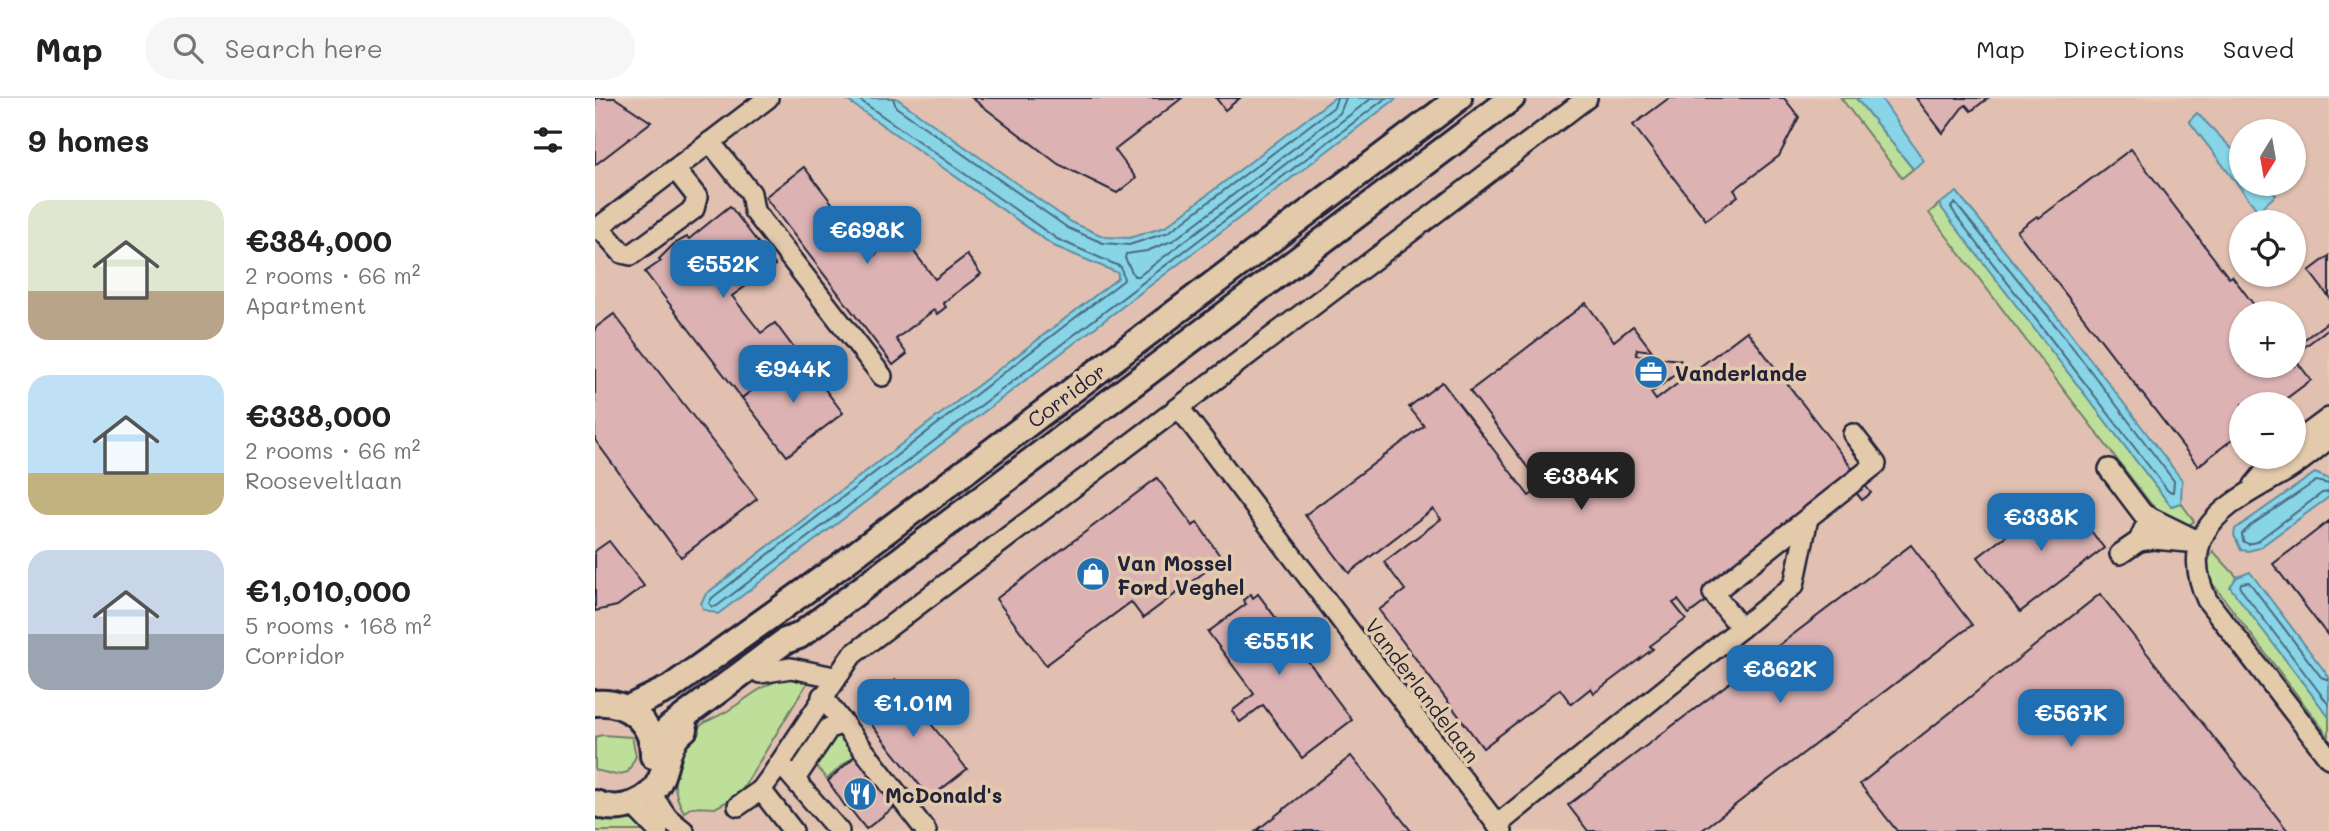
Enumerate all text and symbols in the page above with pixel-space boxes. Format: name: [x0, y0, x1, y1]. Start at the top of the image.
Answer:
search box: [145, 17, 635, 80]
text: Map: [35, 27, 103, 70]
icon: search: [169, 29, 207, 67]
text: Search here: [225, 31, 383, 65]
text: Map: [1976, 33, 2025, 64]
text: Directions: [2063, 33, 2185, 64]
text: Saved: [2223, 33, 2294, 64]
north arrow: [2229, 119, 2307, 196]
map controls: [2229, 119, 2306, 469]
text: 9 homes: [28, 120, 149, 160]
icon: filters: [529, 121, 567, 159]
pin: €698K: [818, 206, 916, 266]
button: locate: [2229, 210, 2306, 287]
text: €698K: [829, 214, 905, 244]
text: €384,000: [245, 220, 392, 260]
icon: home: [84, 228, 168, 312]
pin: €552K: [674, 240, 772, 300]
text: €552K: [686, 248, 760, 278]
text: 2 rooms · 66 m²: [245, 260, 420, 290]
text: Apartment: [245, 290, 367, 320]
button: +: [2229, 301, 2306, 378]
pin: €944K: [744, 345, 842, 405]
text: €944K: [755, 353, 831, 383]
office icon: Vanderlande: [1632, 353, 1670, 391]
street label: Corridor: [1021, 357, 1111, 433]
place label: Vanderlande: [1675, 359, 1807, 386]
button: −: [2229, 392, 2306, 469]
text: €338,000: [245, 395, 391, 435]
icon: home: [84, 403, 168, 487]
text: 2 rooms · 66 m²: [245, 435, 420, 465]
pin: €384K: [1532, 452, 1630, 512]
text: €384K: [1543, 460, 1619, 490]
text: Rooseveltlaan: [245, 465, 402, 495]
pin: €338K: [1992, 494, 2090, 553]
text: €338K: [2003, 501, 2079, 531]
place label: Van Mossel Ford Veghel: [1117, 549, 1244, 600]
shop icon: Van Mossel Ford Veghel: [1074, 555, 1112, 593]
text: €1,010,000: [245, 570, 411, 610]
icon: home: [84, 578, 168, 662]
text: 5 rooms · 168 m²: [245, 610, 431, 640]
street label: Vanderlandelaan: [1360, 612, 1486, 768]
pin: €551K: [1230, 618, 1328, 677]
text: €551K: [1244, 625, 1314, 655]
text: Corridor: [245, 640, 345, 670]
pin: €862K: [1731, 646, 1829, 705]
text: €862K: [1743, 653, 1817, 683]
pin: €1.01M: [856, 680, 970, 739]
text: €1.01M: [873, 687, 953, 717]
pin: €567K: [2022, 690, 2120, 749]
text: €567K: [2034, 697, 2108, 727]
restaurant icon: McDonald's: [841, 775, 879, 813]
place label: McDonald's: [885, 781, 1002, 808]

